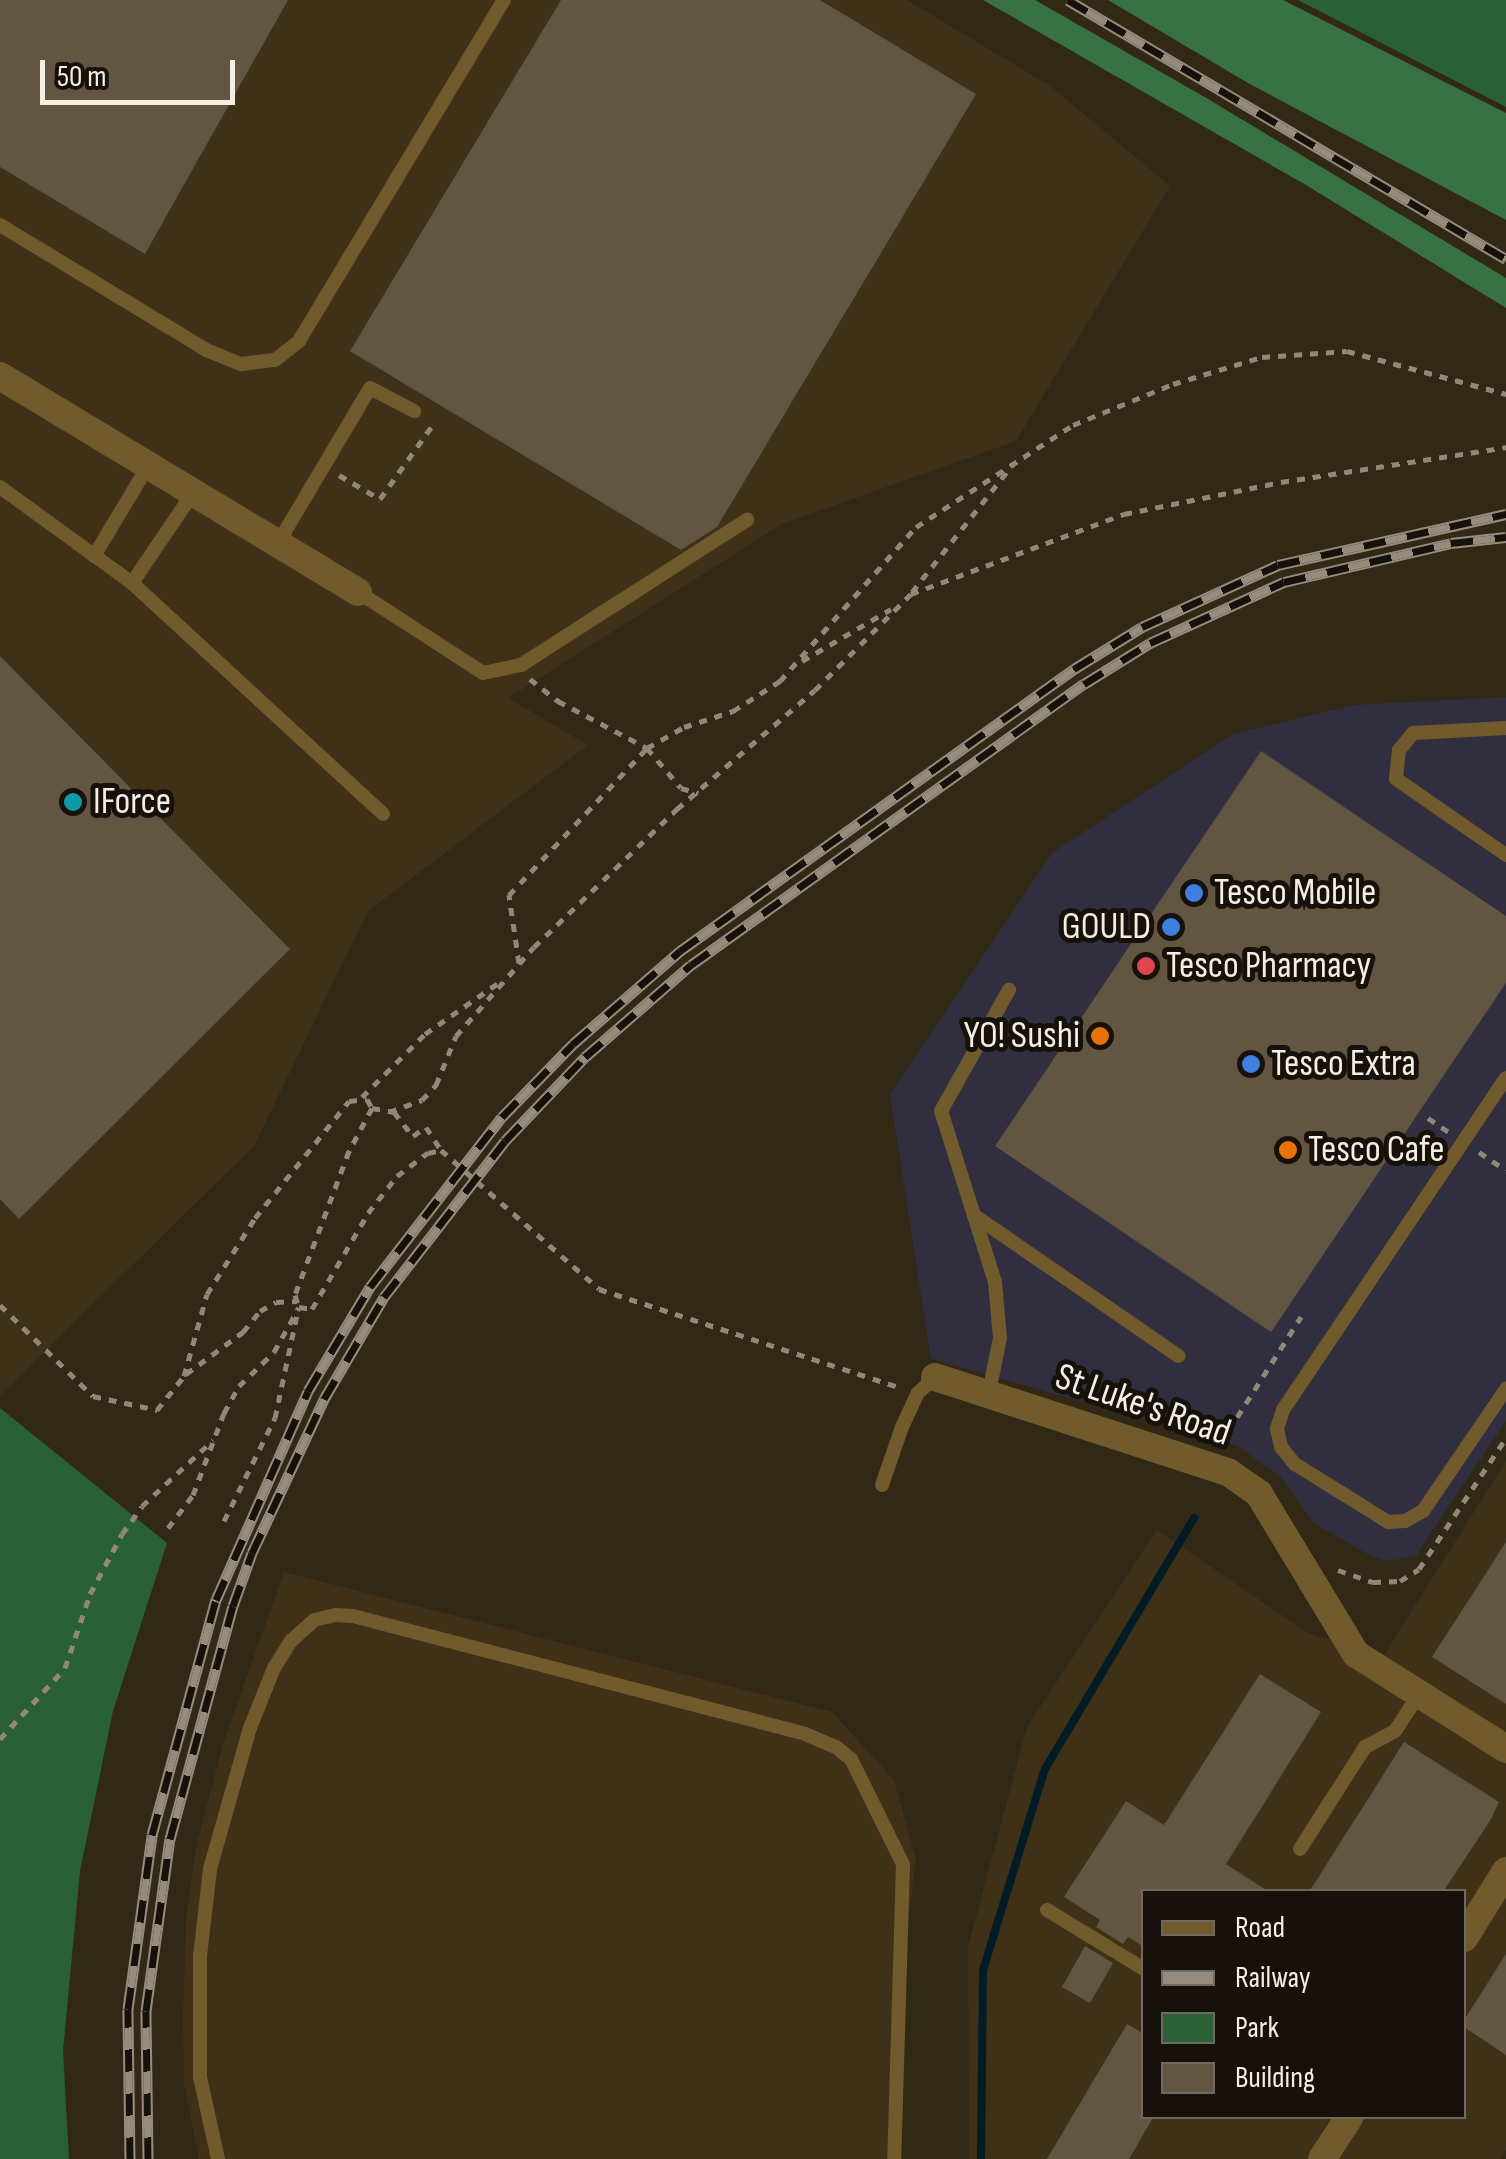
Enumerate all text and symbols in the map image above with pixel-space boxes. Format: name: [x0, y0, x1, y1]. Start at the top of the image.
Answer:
scale bar: [45, 40, 240, 102]
text: 50 m: [57, 59, 106, 95]
place label: IForce: [93, 779, 171, 825]
marker: IForce: [62, 791, 84, 813]
place label: Tesco Mobile: [1214, 870, 1376, 916]
marker: Tesco Mobile: [1183, 882, 1205, 904]
place label: GOULD: [1062, 904, 1151, 950]
marker: GOULD: [1160, 916, 1182, 938]
place label: Tesco Pharmacy: [1166, 943, 1371, 989]
marker: Tesco Pharmacy: [1135, 955, 1157, 977]
place label: YO! Sushi: [964, 1013, 1080, 1059]
marker: YO! Sushi: [1089, 1025, 1111, 1047]
place label: Tesco Extra: [1271, 1041, 1416, 1087]
marker: Tesco Extra: [1240, 1053, 1262, 1075]
place label: Tesco Cafe: [1308, 1127, 1445, 1173]
marker: Tesco Cafe: [1277, 1139, 1299, 1161]
street label: St Luke's Road: [1050, 1354, 1236, 1456]
legend: [1141, 1889, 1466, 2119]
text: Road: [1235, 1910, 1285, 1946]
text: Railway: [1235, 1960, 1311, 1996]
text: Park: [1235, 2010, 1279, 2046]
text: Building: [1235, 2060, 1315, 2096]

